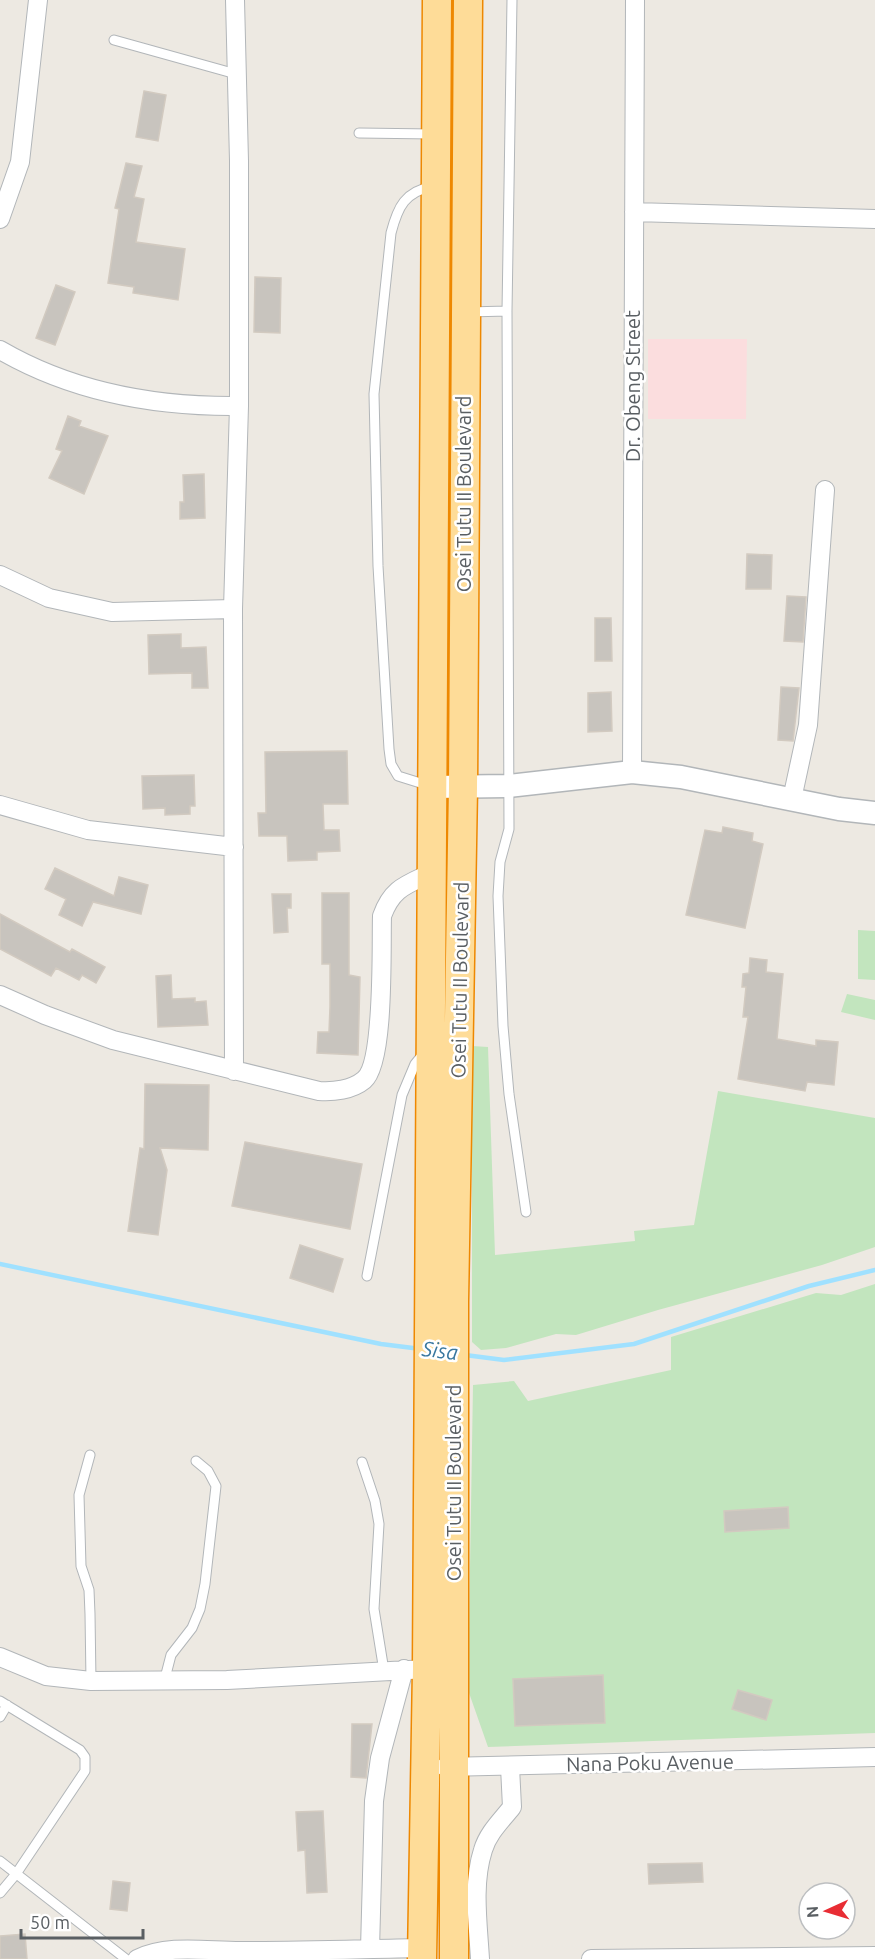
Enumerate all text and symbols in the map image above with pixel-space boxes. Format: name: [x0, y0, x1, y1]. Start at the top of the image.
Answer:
street label: Dr. Obeng Street: [621, 310, 644, 462]
street label: Osei Tutu II Boulevard: [452, 396, 475, 592]
street label: Osei Tutu II Boulevard: [446, 881, 473, 1079]
water label: Sisa: [420, 1336, 459, 1364]
street label: Osei Tutu II Boulevard: [442, 1385, 465, 1581]
street label: Nana Poku Avenue: [566, 1750, 734, 1775]
north arrow: [797, 1881, 857, 1941]
scale bar: [21, 1902, 142, 1940]
text: N: [803, 1905, 821, 1919]
text: 50 m: [30, 1912, 70, 1932]

